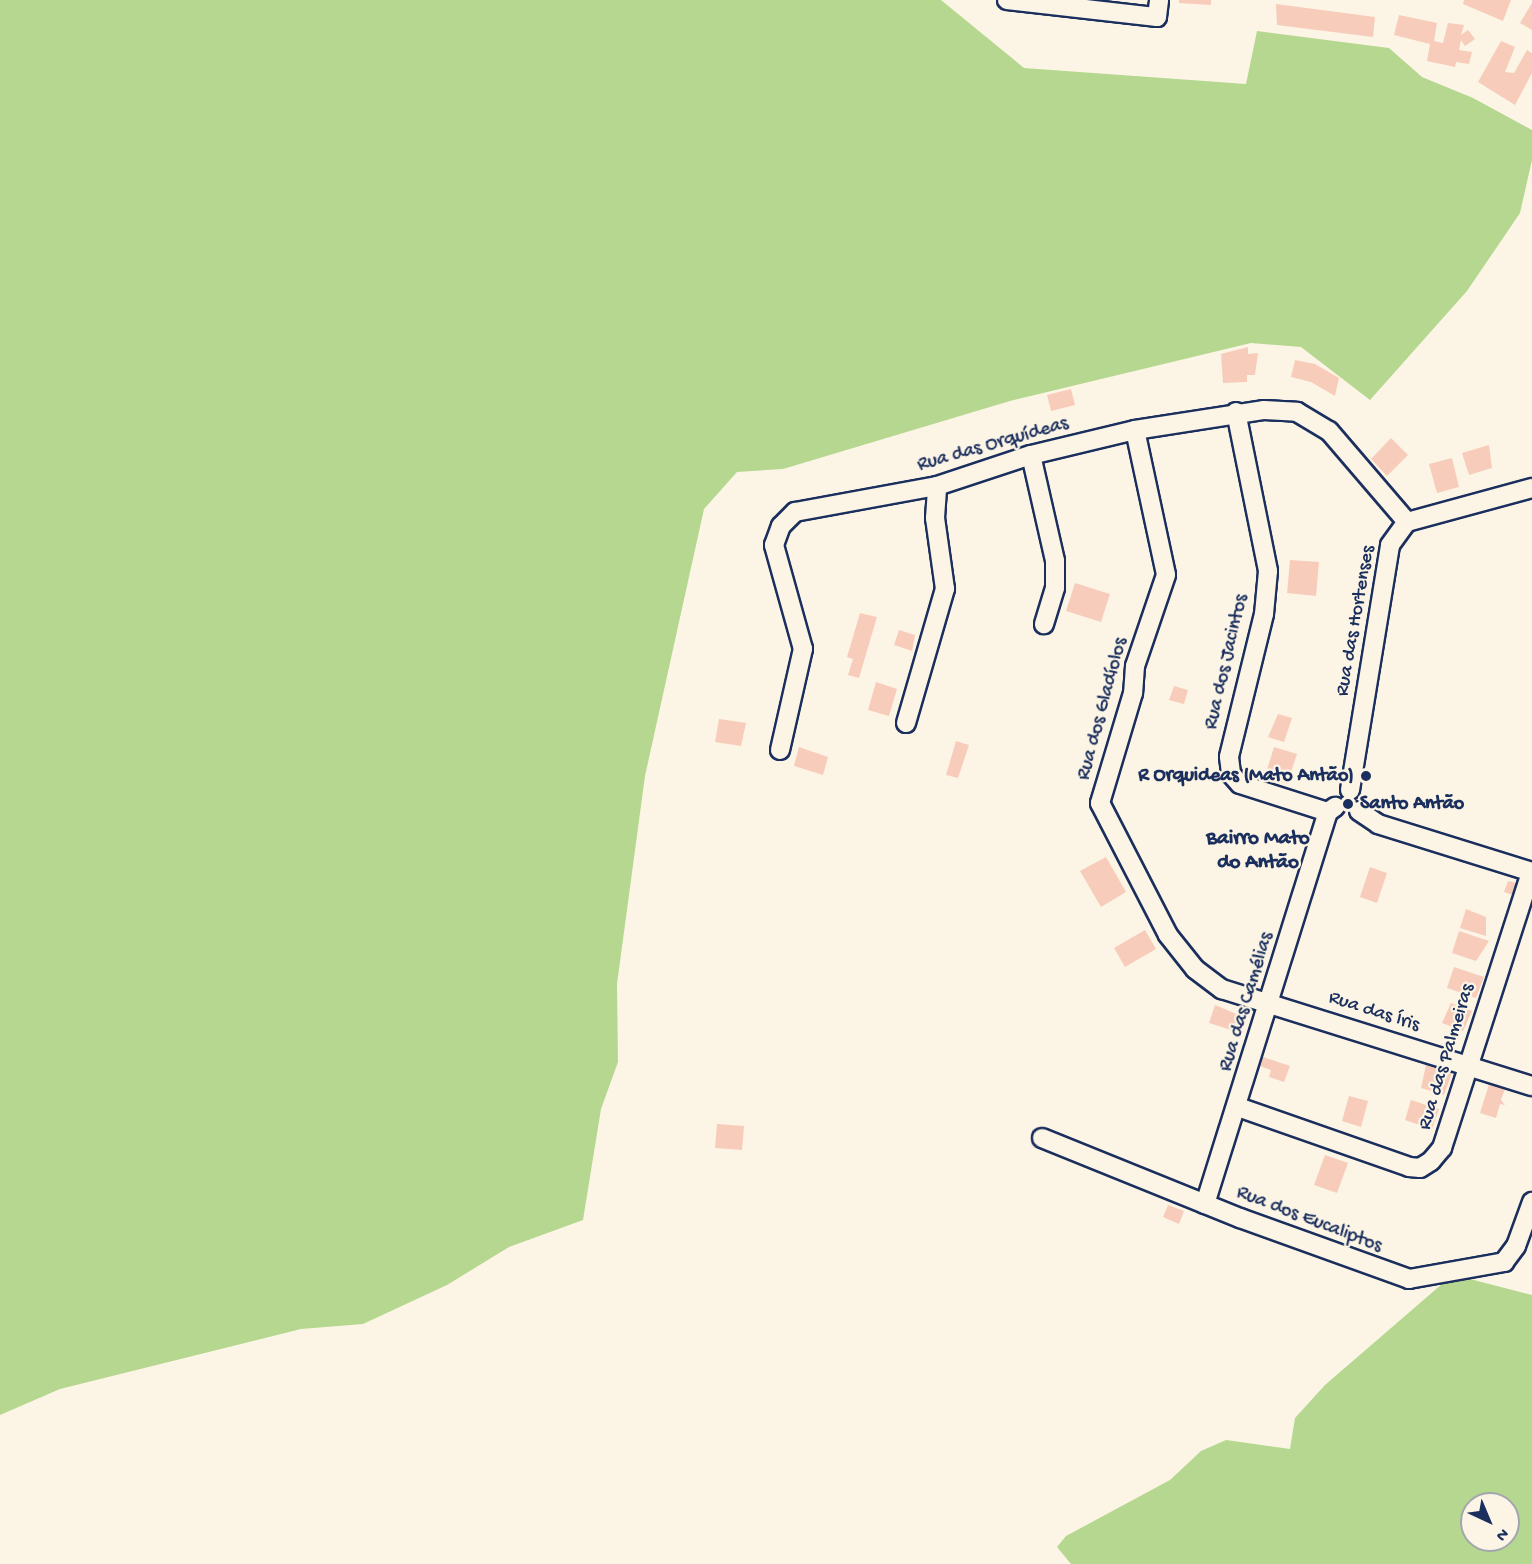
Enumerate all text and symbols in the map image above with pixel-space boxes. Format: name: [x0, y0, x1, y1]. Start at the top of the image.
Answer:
street label: Rua das Orquídeas: [915, 412, 1071, 478]
street label: Rua das Hortenses: [1331, 544, 1381, 698]
street label: Rua dos Jacintos: [1200, 592, 1254, 732]
street label: Rua dos Gladíolos: [1072, 635, 1134, 783]
place label: R Orquideas (Mato Antão): [1138, 764, 1354, 788]
marker: R Orquideas (Mato Antão): [1359, 769, 1373, 783]
place label: Santo Antão: [1360, 792, 1464, 816]
marker: Santo Antão: [1341, 797, 1355, 811]
district label: Bairro Mato do Antão: [1206, 827, 1310, 877]
street label: Rua das Camélias: [1214, 929, 1280, 1075]
street label: Rua das Palmeiras: [1413, 981, 1481, 1133]
street label: Rua das Íris: [1325, 986, 1423, 1038]
street label: Rua dos Eucaliptos: [1233, 1181, 1385, 1259]
north arrow: [1460, 1492, 1520, 1552]
text: N: [1491, 1523, 1512, 1544]

